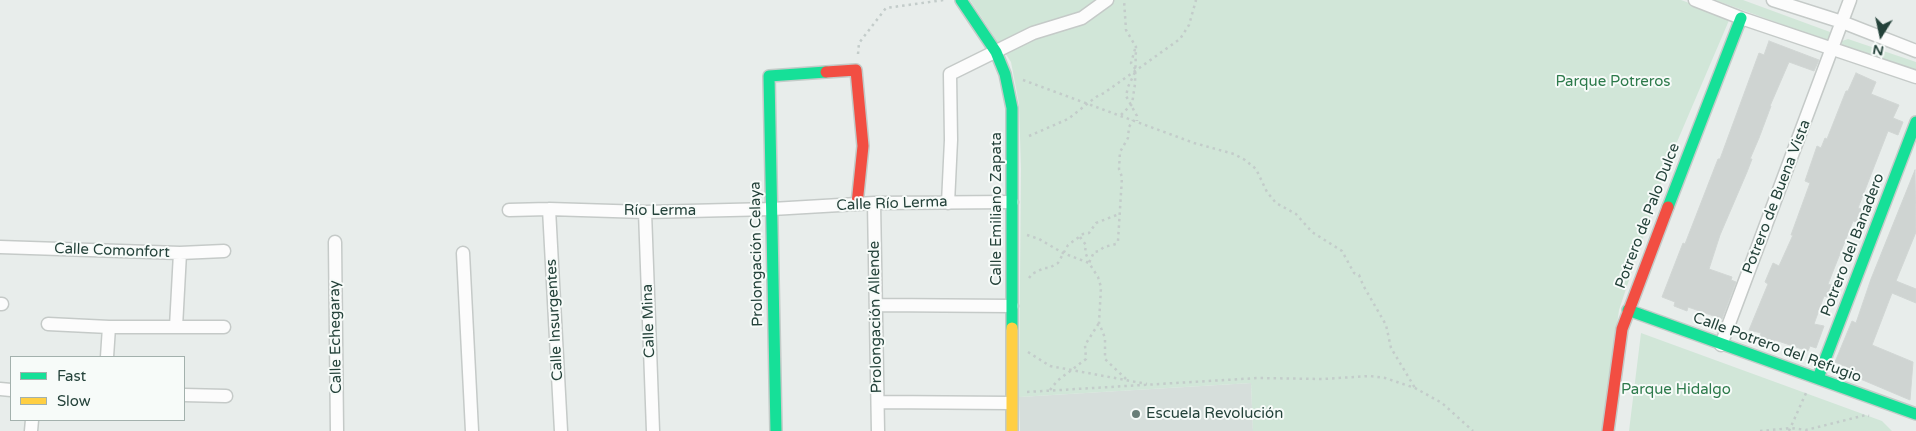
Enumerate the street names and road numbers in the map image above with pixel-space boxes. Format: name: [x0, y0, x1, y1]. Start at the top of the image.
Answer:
street label: Potrero de Buena Vista: [1739, 117, 1815, 277]
street label: Calle Emiliano Zapata: [988, 132, 1006, 286]
street label: Potrero de Palo Dulce: [1612, 141, 1684, 291]
street label: Potrero del Banadero: [1817, 171, 1889, 319]
street label: Prolongación Celaya: [747, 181, 767, 327]
street label: Calle Río Lerma: [836, 193, 948, 215]
street label: Río Lerma: [624, 202, 696, 220]
street label: Calle Comonfort: [54, 240, 170, 262]
street label: Prolongación Allende: [866, 241, 886, 393]
street label: Calle Insurgentes: [543, 259, 567, 381]
street label: Calle Echegaray: [326, 280, 346, 394]
street label: Calle Mina: [639, 284, 659, 358]
street label: Calle Potrero del Refugio: [1690, 309, 1864, 387]

